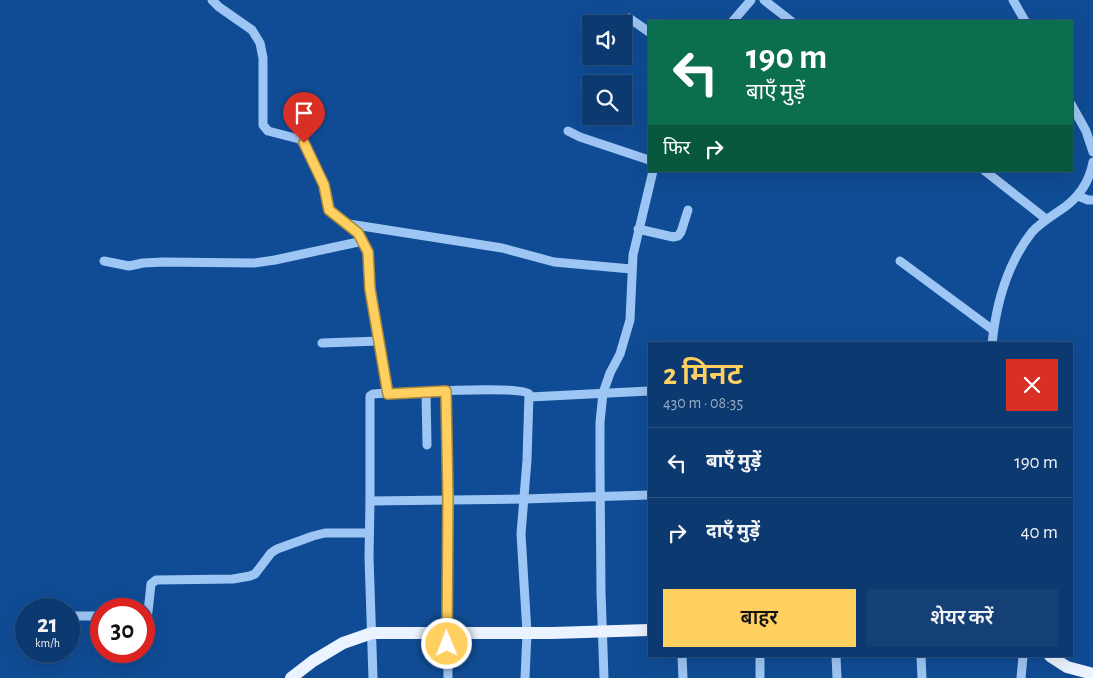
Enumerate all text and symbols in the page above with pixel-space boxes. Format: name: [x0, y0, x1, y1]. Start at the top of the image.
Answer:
map controls: [582, 15, 632, 125]
button: sound: [582, 15, 632, 65]
icon: left: [663, 40, 728, 105]
text: 190 m: [746, 40, 827, 75]
button: search: [582, 75, 632, 125]
text: बाएँ मुड़ें: [746, 81, 805, 103]
pin: [283, 92, 325, 143]
icon: arrive: [290, 99, 318, 127]
icon: right: [700, 135, 728, 163]
text: फिर: [663, 139, 690, 158]
button: close: [1006, 359, 1058, 411]
text: 2 मिनट: [663, 360, 743, 390]
text: 430 m · 08:35: [663, 395, 743, 411]
icon: left: [663, 449, 691, 477]
text: बाएँ मुड़ें: [706, 452, 761, 471]
text: 190 m: [1014, 453, 1058, 472]
icon: right: [663, 519, 691, 547]
text: दाएँ मुड़ें: [706, 522, 760, 541]
text: 40 m: [1020, 523, 1058, 542]
button: बाहर: [663, 589, 856, 647]
button: शेयर करें: [866, 589, 1058, 647]
speed limit sign: 30: [90, 598, 155, 663]
text: 21: [37, 612, 58, 637]
position arrow: [420, 617, 472, 669]
text: km/h: [35, 637, 60, 649]

